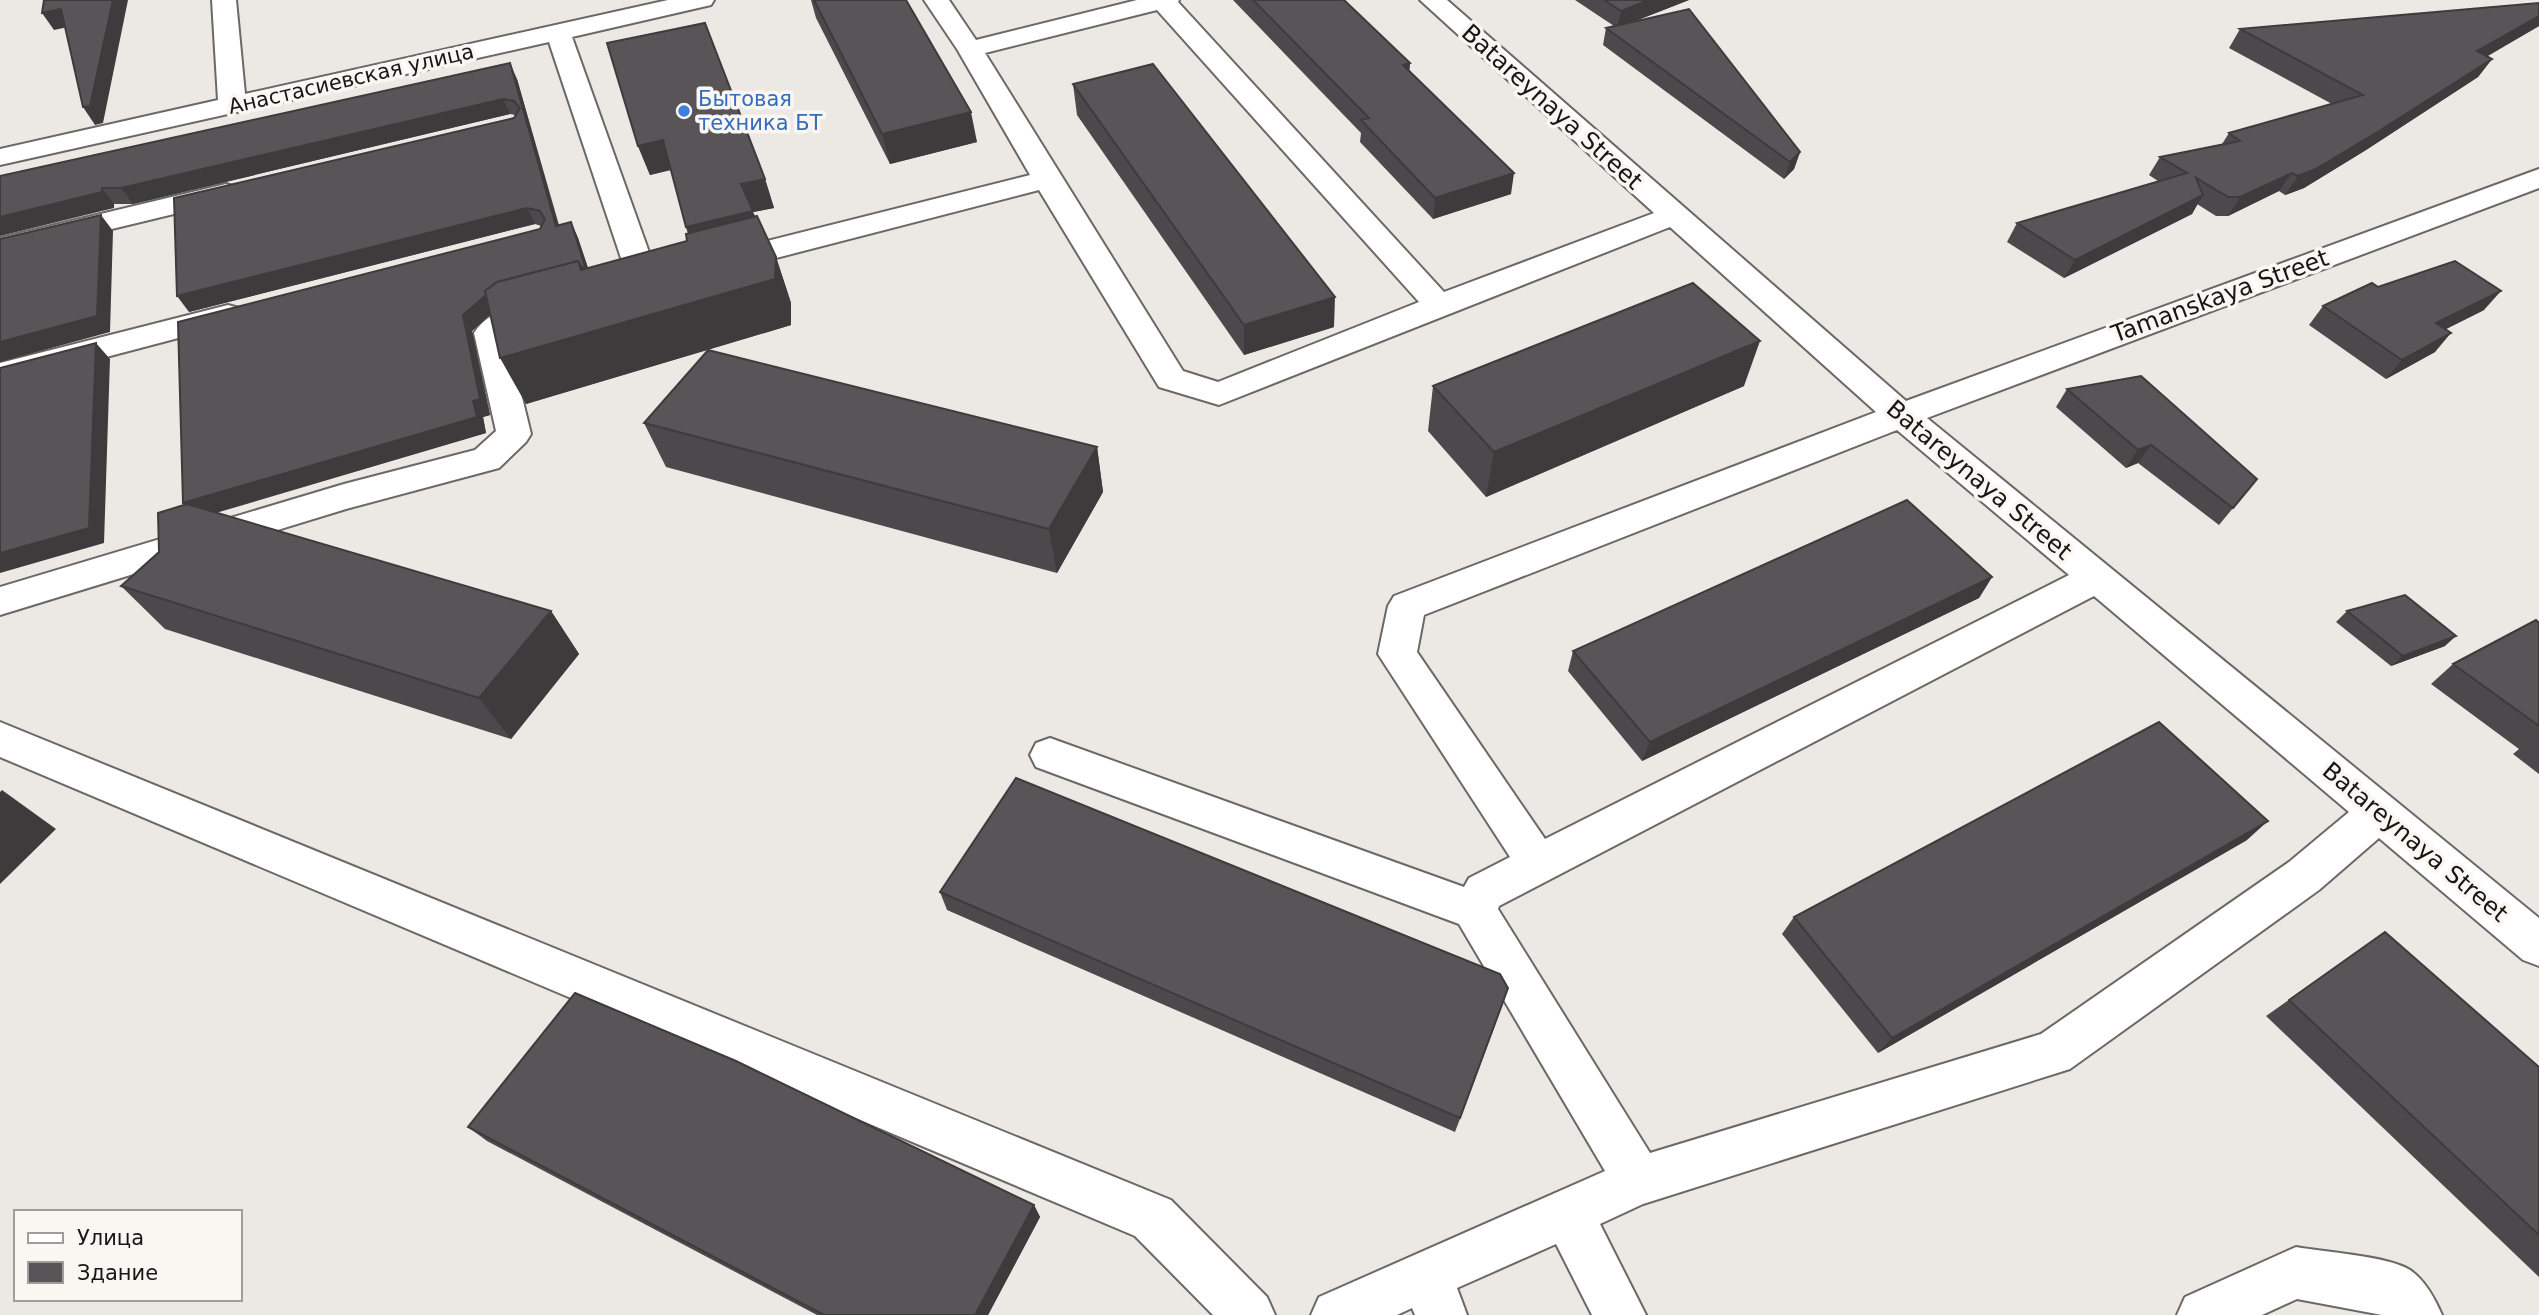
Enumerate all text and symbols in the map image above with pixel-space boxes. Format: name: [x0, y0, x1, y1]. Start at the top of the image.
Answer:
street label: Batareynaya Street: [1456, 19, 1648, 195]
street label: Анастасиевская улица: [226, 39, 476, 119]
place label: Бытовая техника БТ: [698, 87, 823, 135]
marker: Бытовая техника БТ: [676, 103, 692, 119]
street label: Tamanskaya Street: [2107, 244, 2332, 349]
street label: Batareynaya Street: [1881, 394, 2077, 566]
street label: Batareynaya Street: [2317, 756, 2513, 928]
legend: [14, 1210, 242, 1301]
text: Улица: [77, 1226, 144, 1250]
text: Здание: [77, 1261, 158, 1285]

